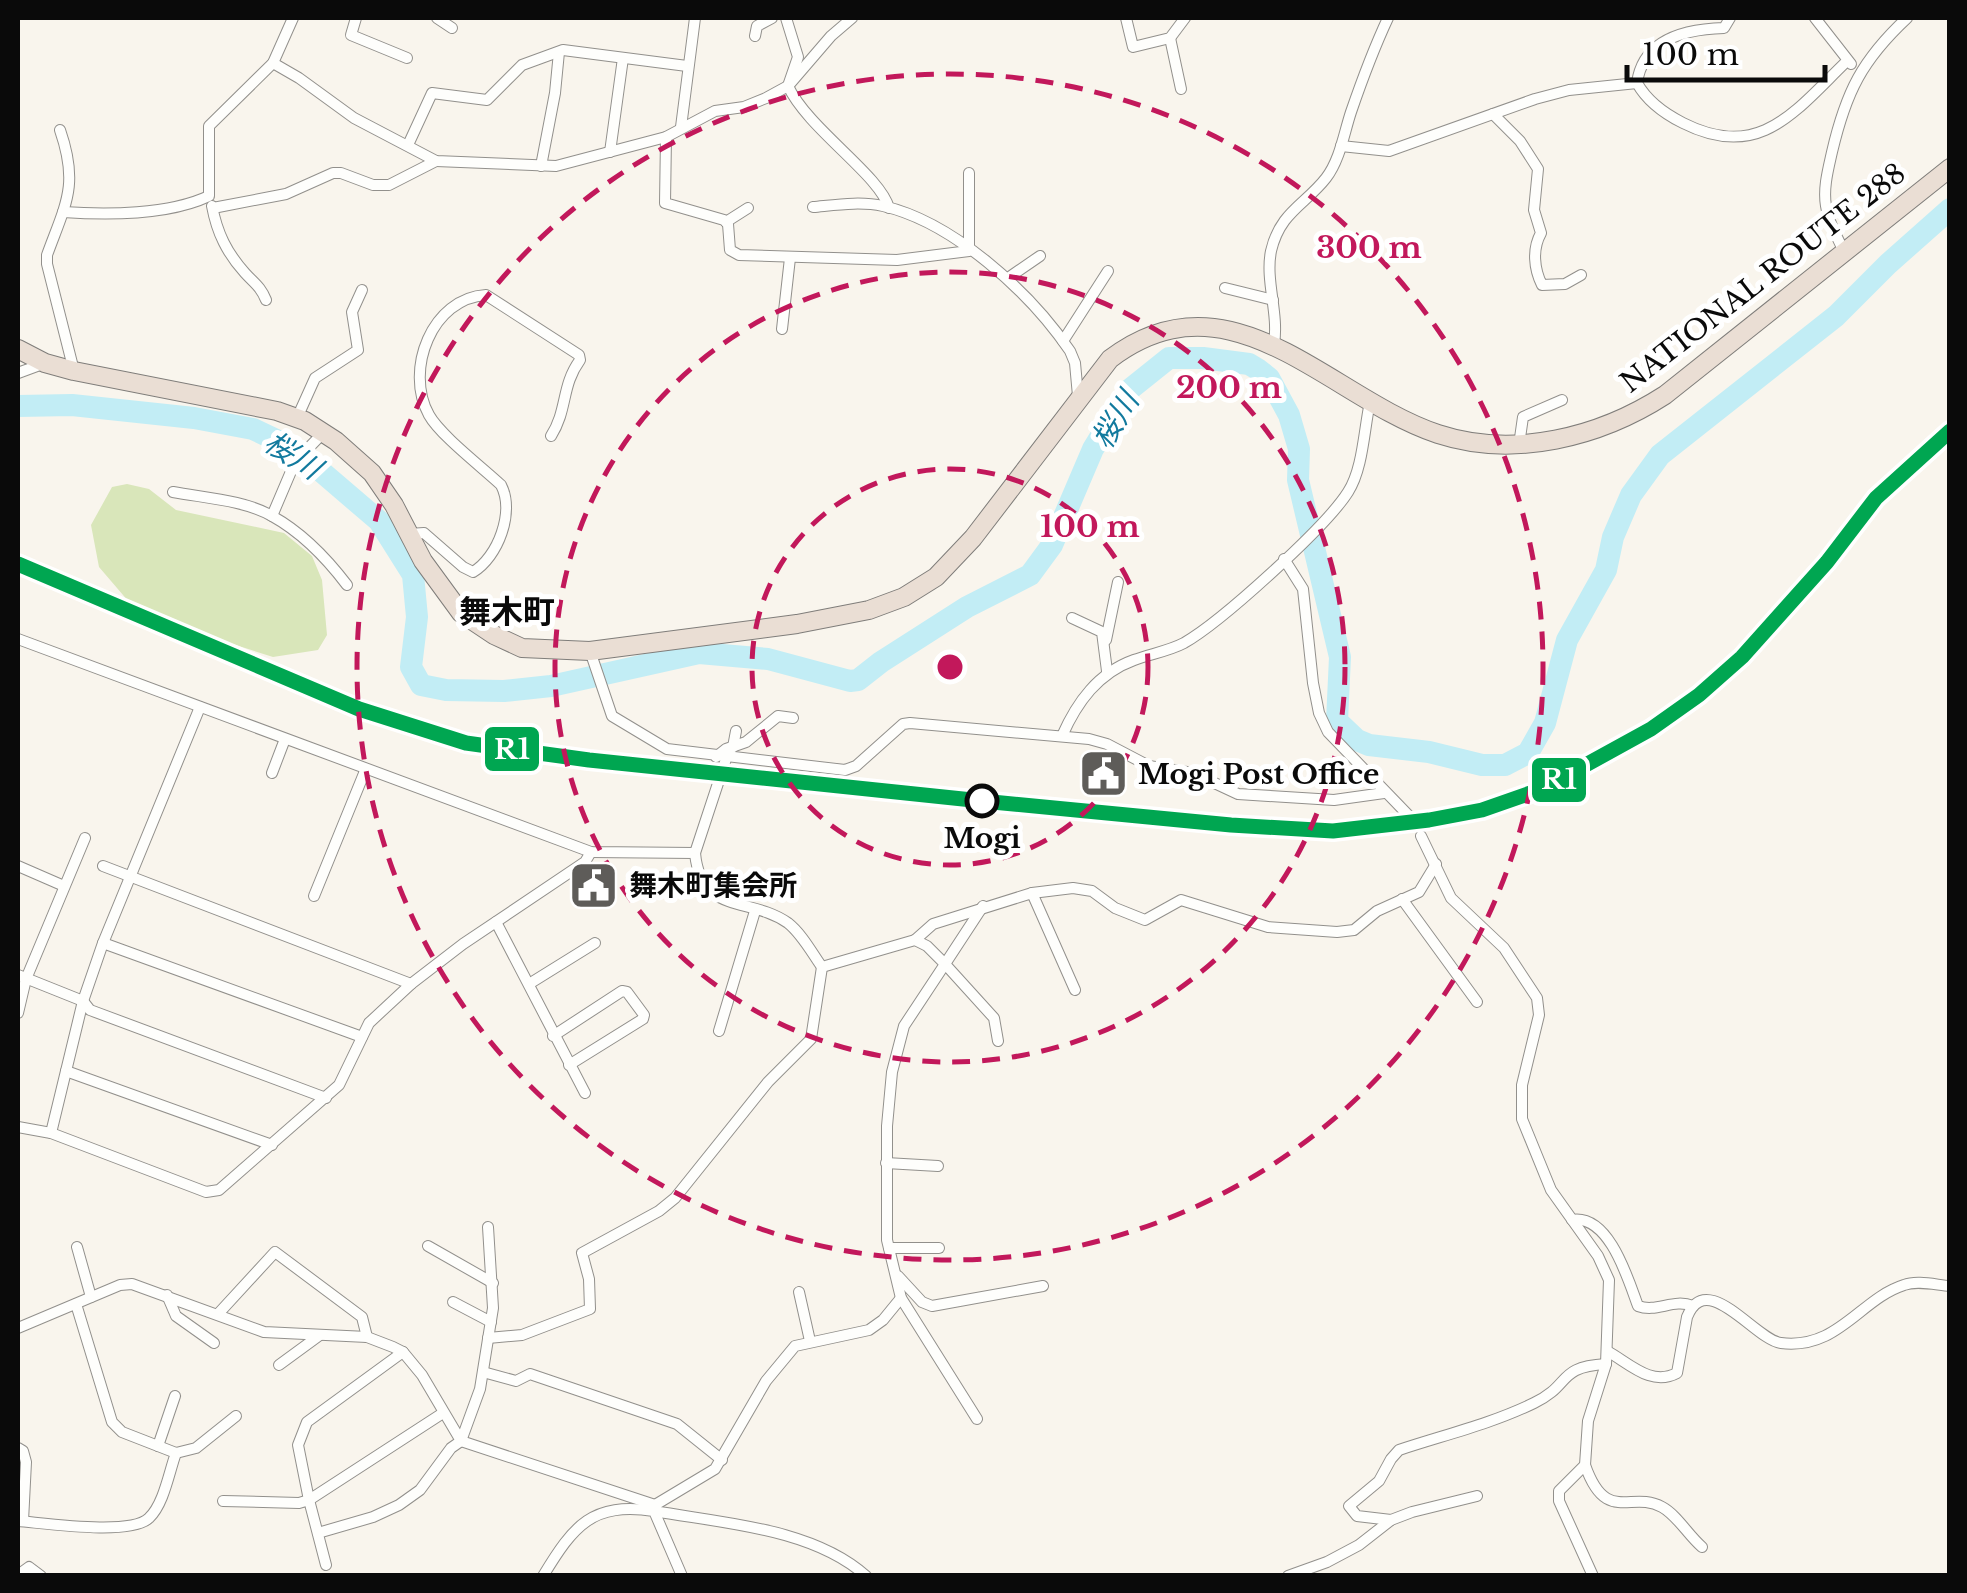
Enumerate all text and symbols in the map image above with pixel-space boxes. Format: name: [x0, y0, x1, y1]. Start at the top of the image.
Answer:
scale bar: [1627, 20, 1824, 82]
text: 100 m: [1642, 36, 1739, 73]
street label: NATIONAL ROUTE 288: [1613, 156, 1913, 400]
text: 300 m: [1316, 229, 1422, 266]
text: 200 m: [1176, 369, 1282, 406]
water label: 桜川: [1084, 382, 1148, 455]
water label: 桜川: [258, 423, 331, 488]
text: 100 m: [1040, 508, 1140, 545]
district label: 舞木町: [459, 592, 555, 632]
centre of rings: [932, 649, 968, 685]
line badge: R1: [483, 725, 541, 773]
text: R1: [494, 732, 530, 767]
public building icon: Mogi Post Office: [1077, 748, 1129, 800]
line badge: R1: [1530, 756, 1588, 804]
place label: Mogi Post Office: [1138, 757, 1379, 792]
text: R1: [1541, 762, 1577, 797]
marker: Mogi: [966, 785, 998, 817]
place label: Mogi: [943, 821, 1021, 856]
public building icon: 舞木町集会所: [568, 859, 620, 911]
place label: 舞木町集会所: [629, 868, 797, 903]

